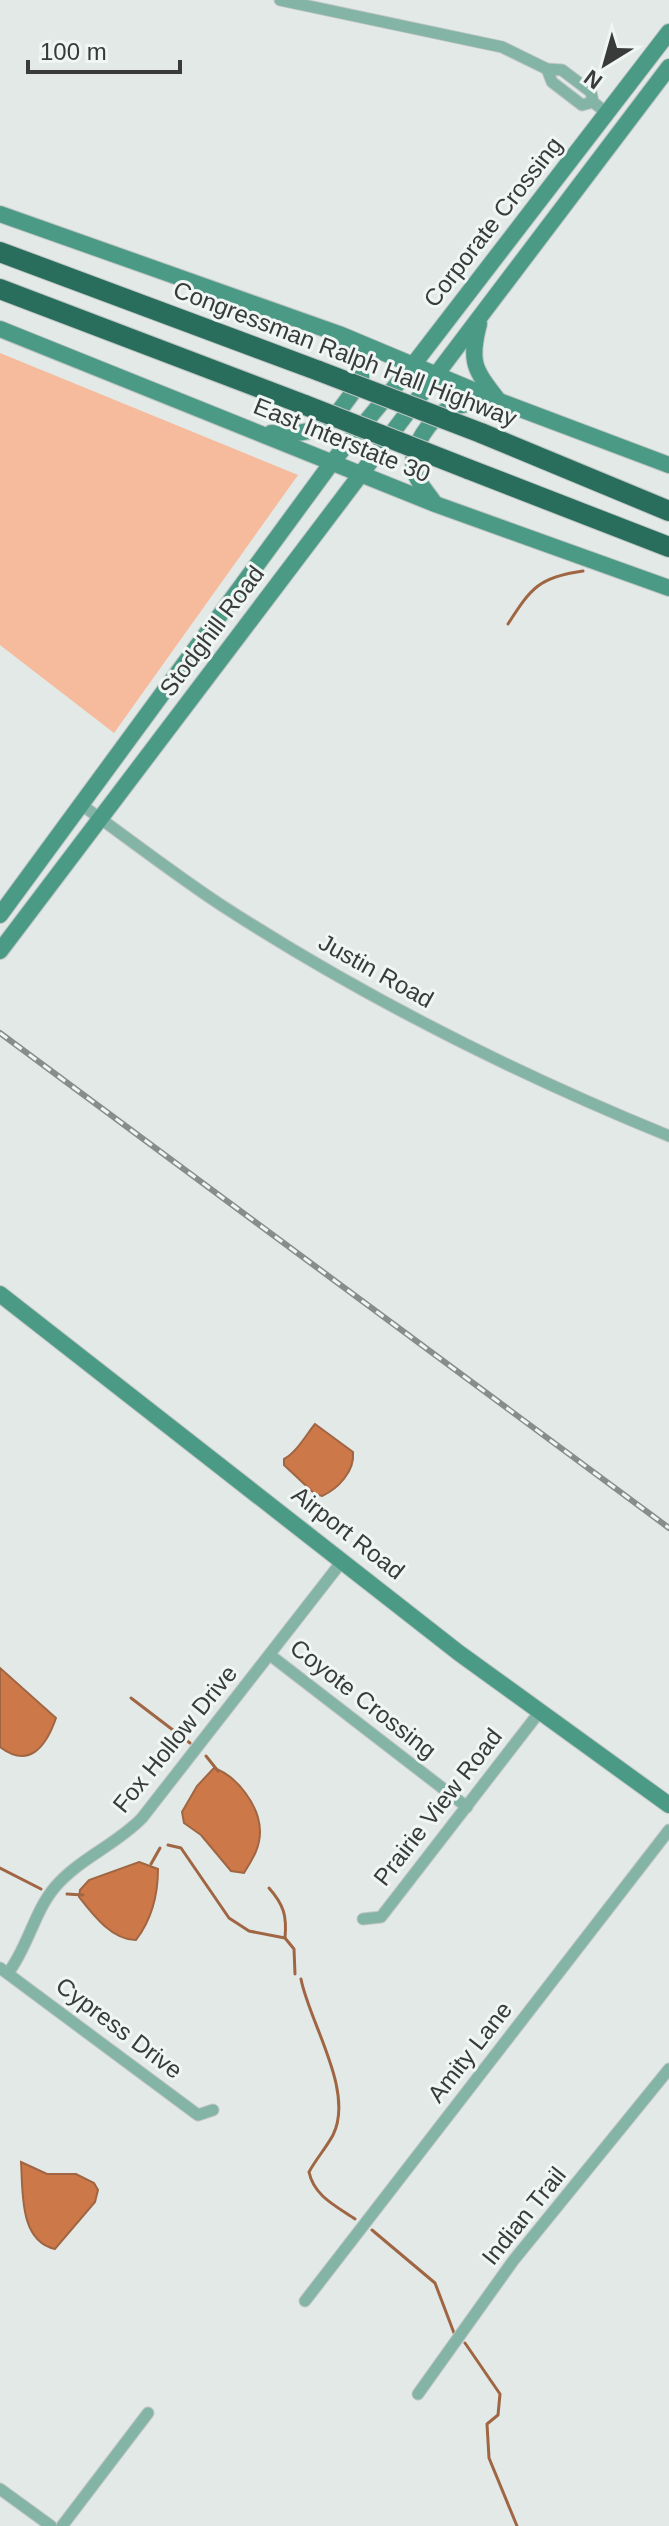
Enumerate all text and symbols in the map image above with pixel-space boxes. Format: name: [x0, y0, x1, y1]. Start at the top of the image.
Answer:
scale bar: [28, 24, 180, 74]
north arrow: [565, 24, 645, 104]
text: 100 m: [40, 38, 107, 65]
text: N: [579, 65, 607, 94]
street label: Corporate Crossing: [418, 131, 567, 312]
street label: Congressman Ralph Hall Highway: [170, 275, 521, 432]
street label: East Interstate 30: [250, 392, 434, 487]
street label: Stodghill Road: [154, 560, 269, 701]
street label: Justin Road: [314, 928, 438, 1013]
street label: Airport Road: [287, 1480, 410, 1585]
street label: Coyote Crossing: [285, 1633, 442, 1764]
street label: Fox Hollow Drive: [107, 1660, 242, 1818]
street label: Prairie View Road: [368, 1723, 507, 1891]
street label: Cypress Drive: [51, 1971, 188, 2084]
street label: Amity Lane: [422, 1996, 517, 2107]
street label: Indian Trail: [476, 2162, 571, 2270]

